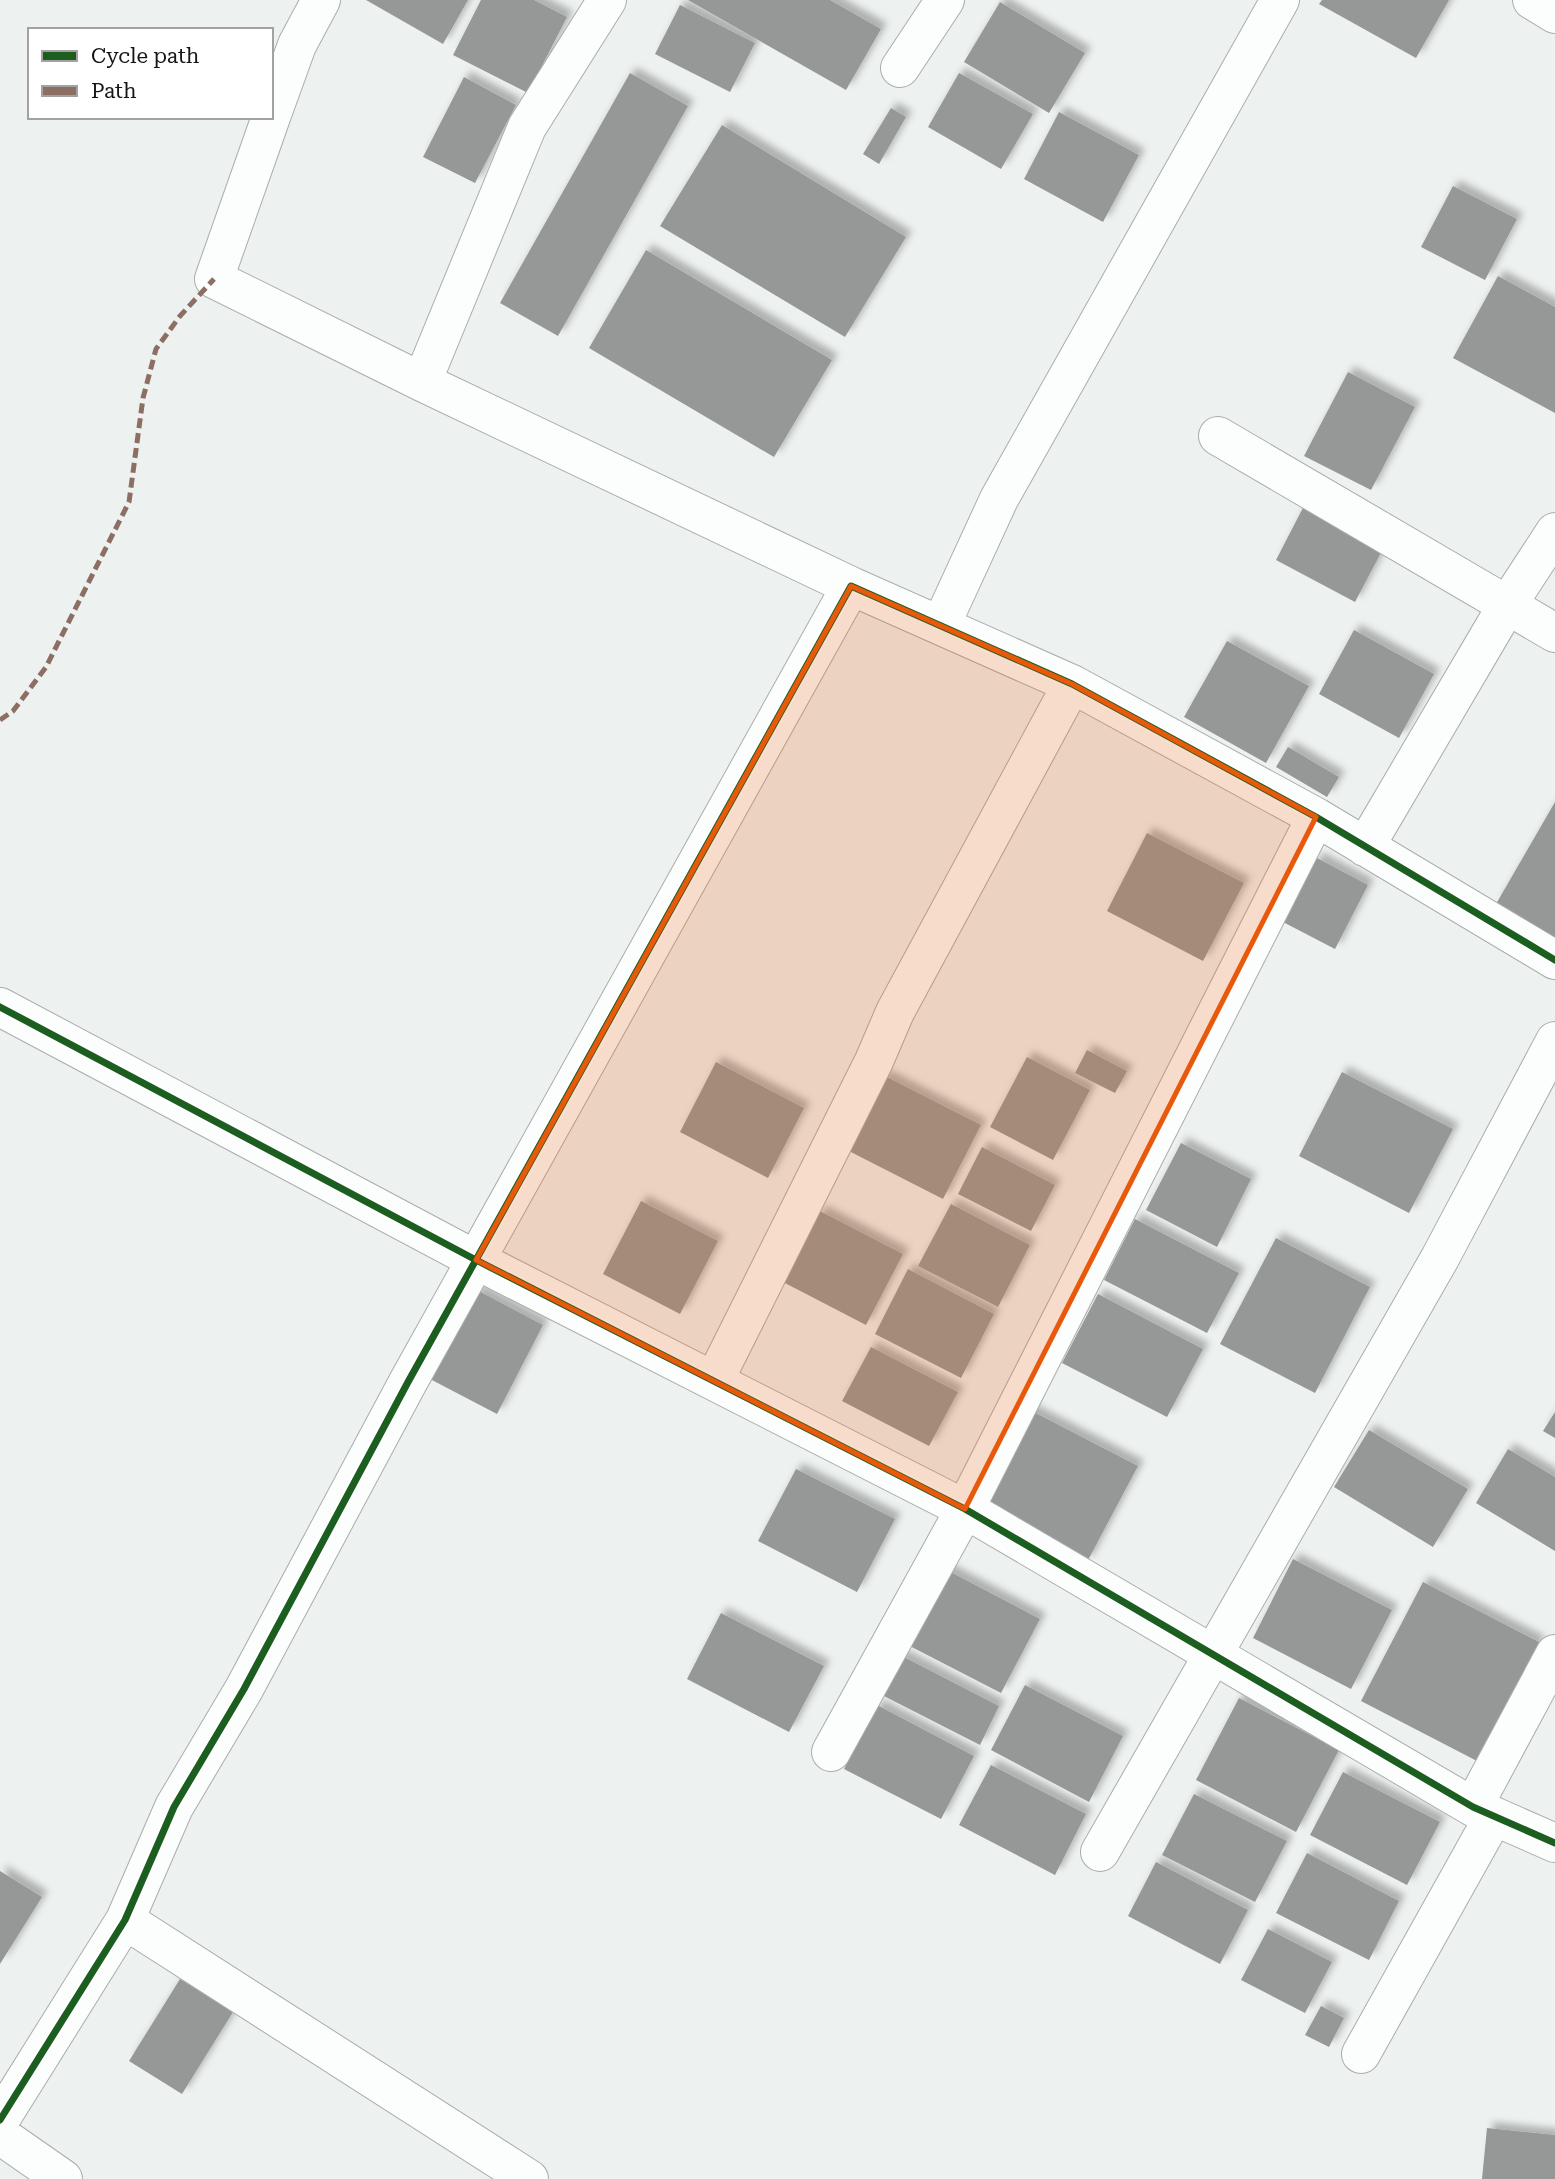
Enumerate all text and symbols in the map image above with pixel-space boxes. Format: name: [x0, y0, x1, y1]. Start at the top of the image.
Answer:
legend: [28, 28, 273, 119]
text: Cycle path: [91, 44, 200, 68]
text: Path: [91, 79, 137, 103]

